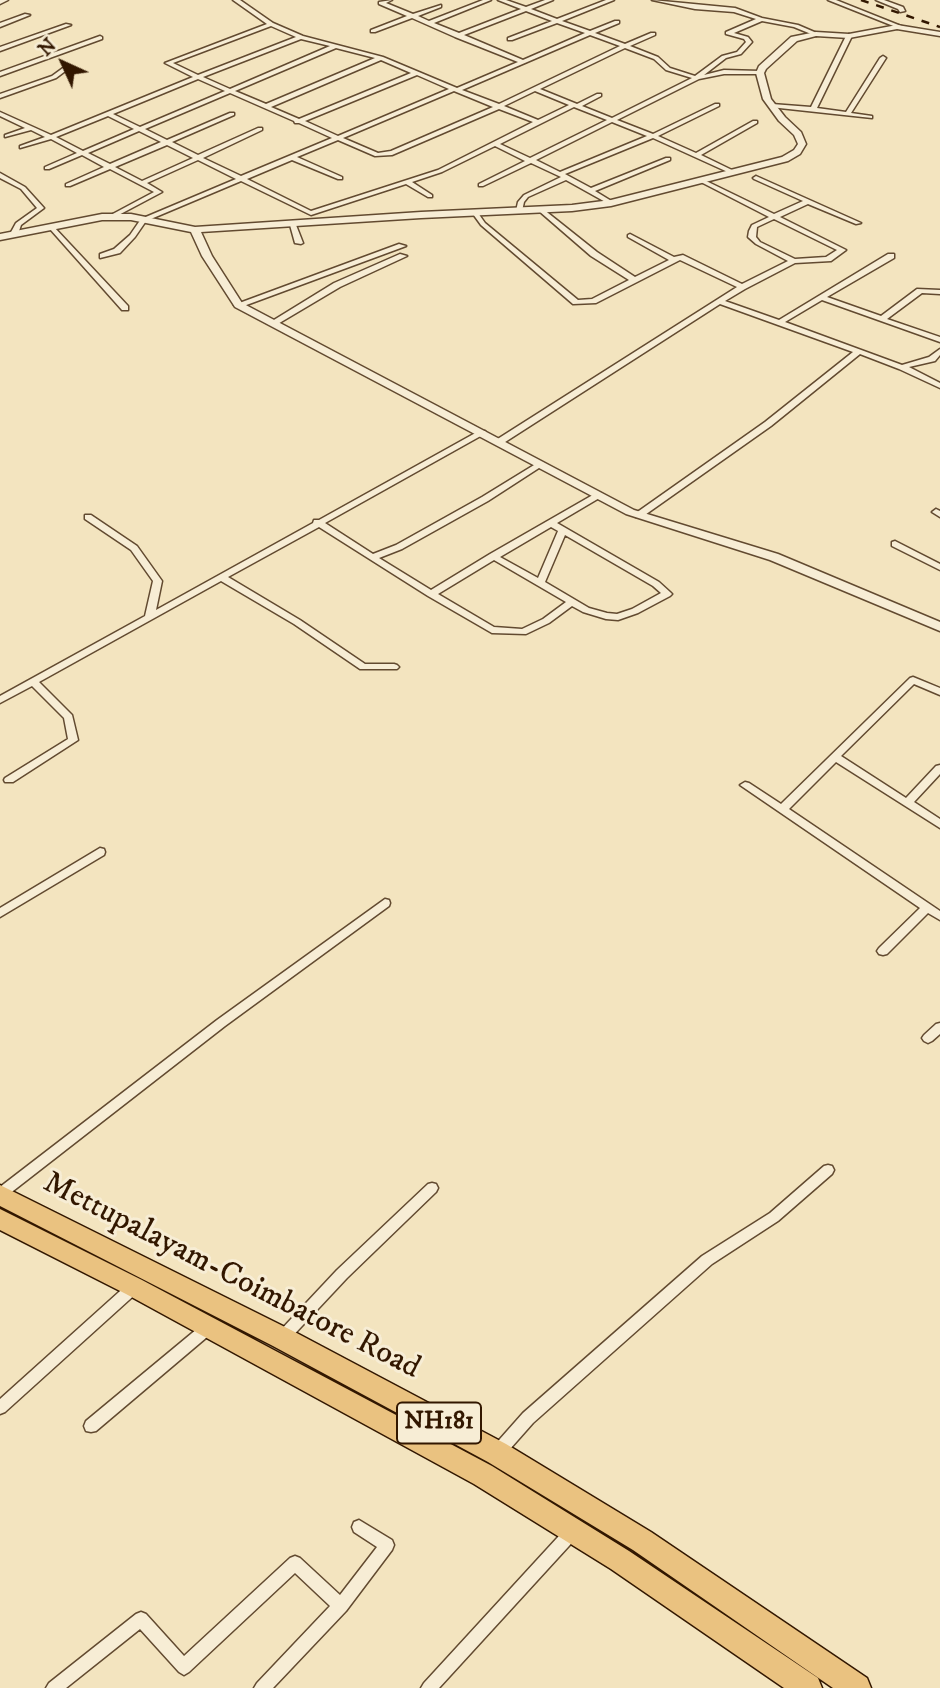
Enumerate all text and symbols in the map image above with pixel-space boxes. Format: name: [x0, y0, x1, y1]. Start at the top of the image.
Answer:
north arrow: [28, 28, 98, 98]
text: N: [34, 34, 61, 61]
street label: Mettupalayam-Coimbatore Road: [36, 1165, 426, 1389]
road number: NH181: [397, 1402, 481, 1443]

